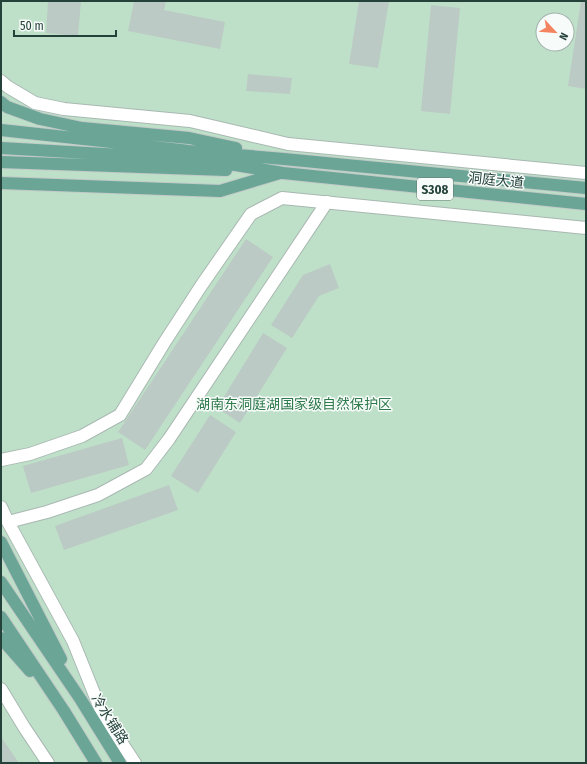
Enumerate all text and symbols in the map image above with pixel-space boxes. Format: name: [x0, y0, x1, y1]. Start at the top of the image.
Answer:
scale bar: [14, 12, 116, 38]
north arrow: [535, 12, 575, 52]
text: 50 m: [20, 19, 44, 33]
text: N: [556, 30, 571, 42]
street label: 洞庭大道: [467, 169, 525, 192]
road number: S308: [417, 178, 453, 200]
park label: 湖南东洞庭湖国家级自然保护区: [196, 396, 392, 413]
street label: 冷水铺路: [88, 691, 132, 748]

